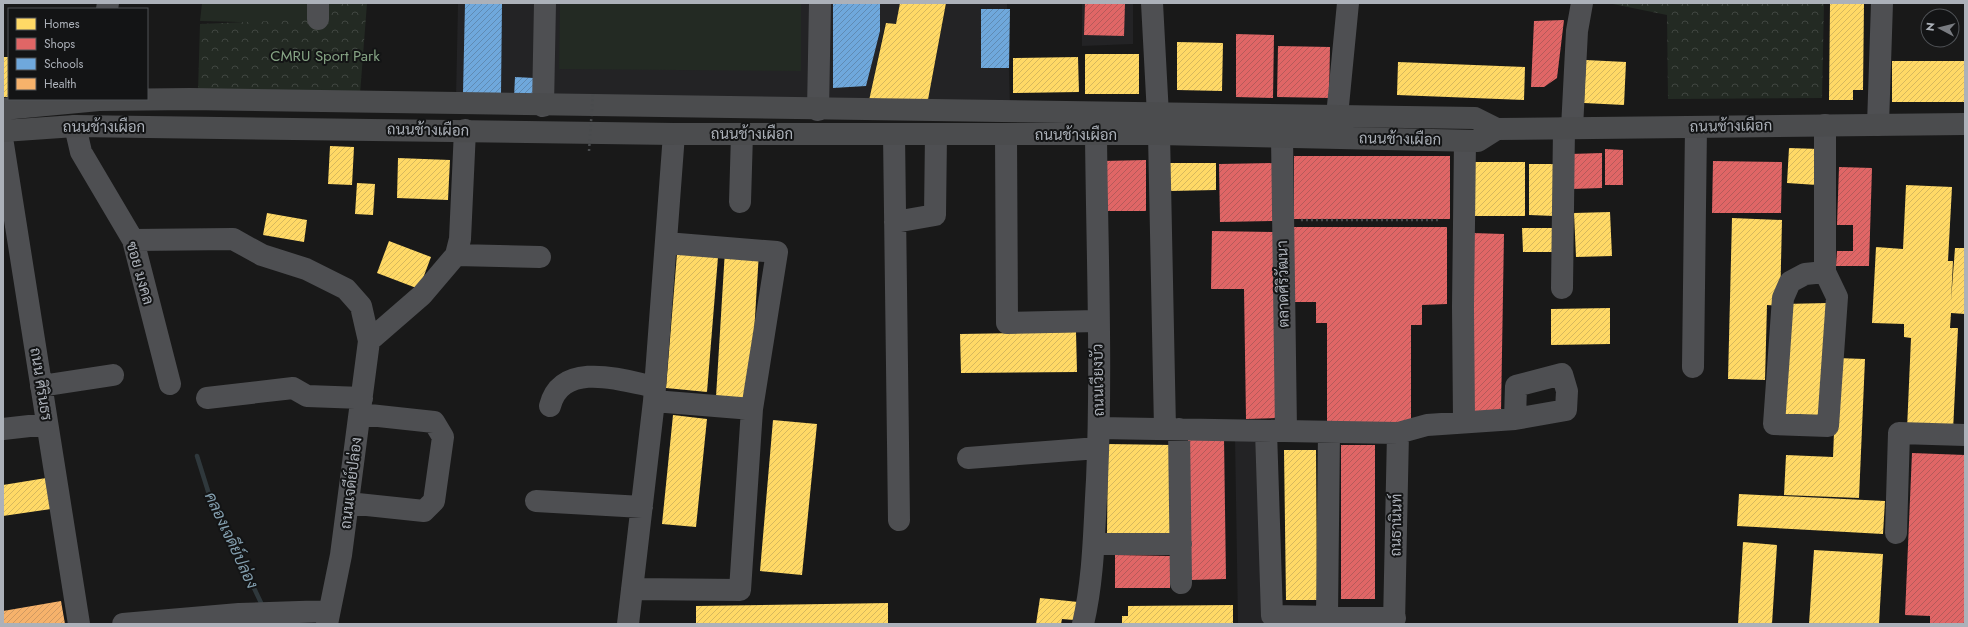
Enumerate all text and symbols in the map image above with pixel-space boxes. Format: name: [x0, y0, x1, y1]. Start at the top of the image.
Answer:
legend: [8, 8, 148, 100]
north arrow: [1920, 8, 1960, 48]
text: Homes: [44, 15, 80, 33]
text: N: [1922, 21, 1939, 32]
text: Shops: [44, 35, 75, 53]
park label: CMRU Sport Park: [270, 45, 380, 67]
text: Schools: [44, 55, 83, 73]
text: Health: [44, 75, 76, 93]
street label: ถนนช้างเผือก: [1690, 114, 1772, 138]
street label: ถนนช้างเผือก: [63, 116, 145, 138]
street label: ถนนช้างเผือก: [387, 118, 469, 142]
street label: ถนนช้างเผือก: [711, 123, 793, 145]
street label: ถนนช้างเผือก: [1035, 124, 1117, 146]
street label: ถนนช้างเผือก: [1359, 127, 1441, 151]
street label: ซอย มงคล: [120, 239, 160, 307]
street label: ตลาดศิริวัฒนา: [1271, 240, 1295, 328]
street label: ถนนเวียงบัว: [1086, 343, 1110, 417]
street label: ถนน ศิรินธร: [24, 346, 58, 422]
street label: ถนนเจดีย์ปล่อง: [334, 436, 368, 530]
water label: คลองเจดีย์ปล่อง: [199, 488, 265, 592]
street label: ถนธานินท์: [1384, 493, 1408, 557]

